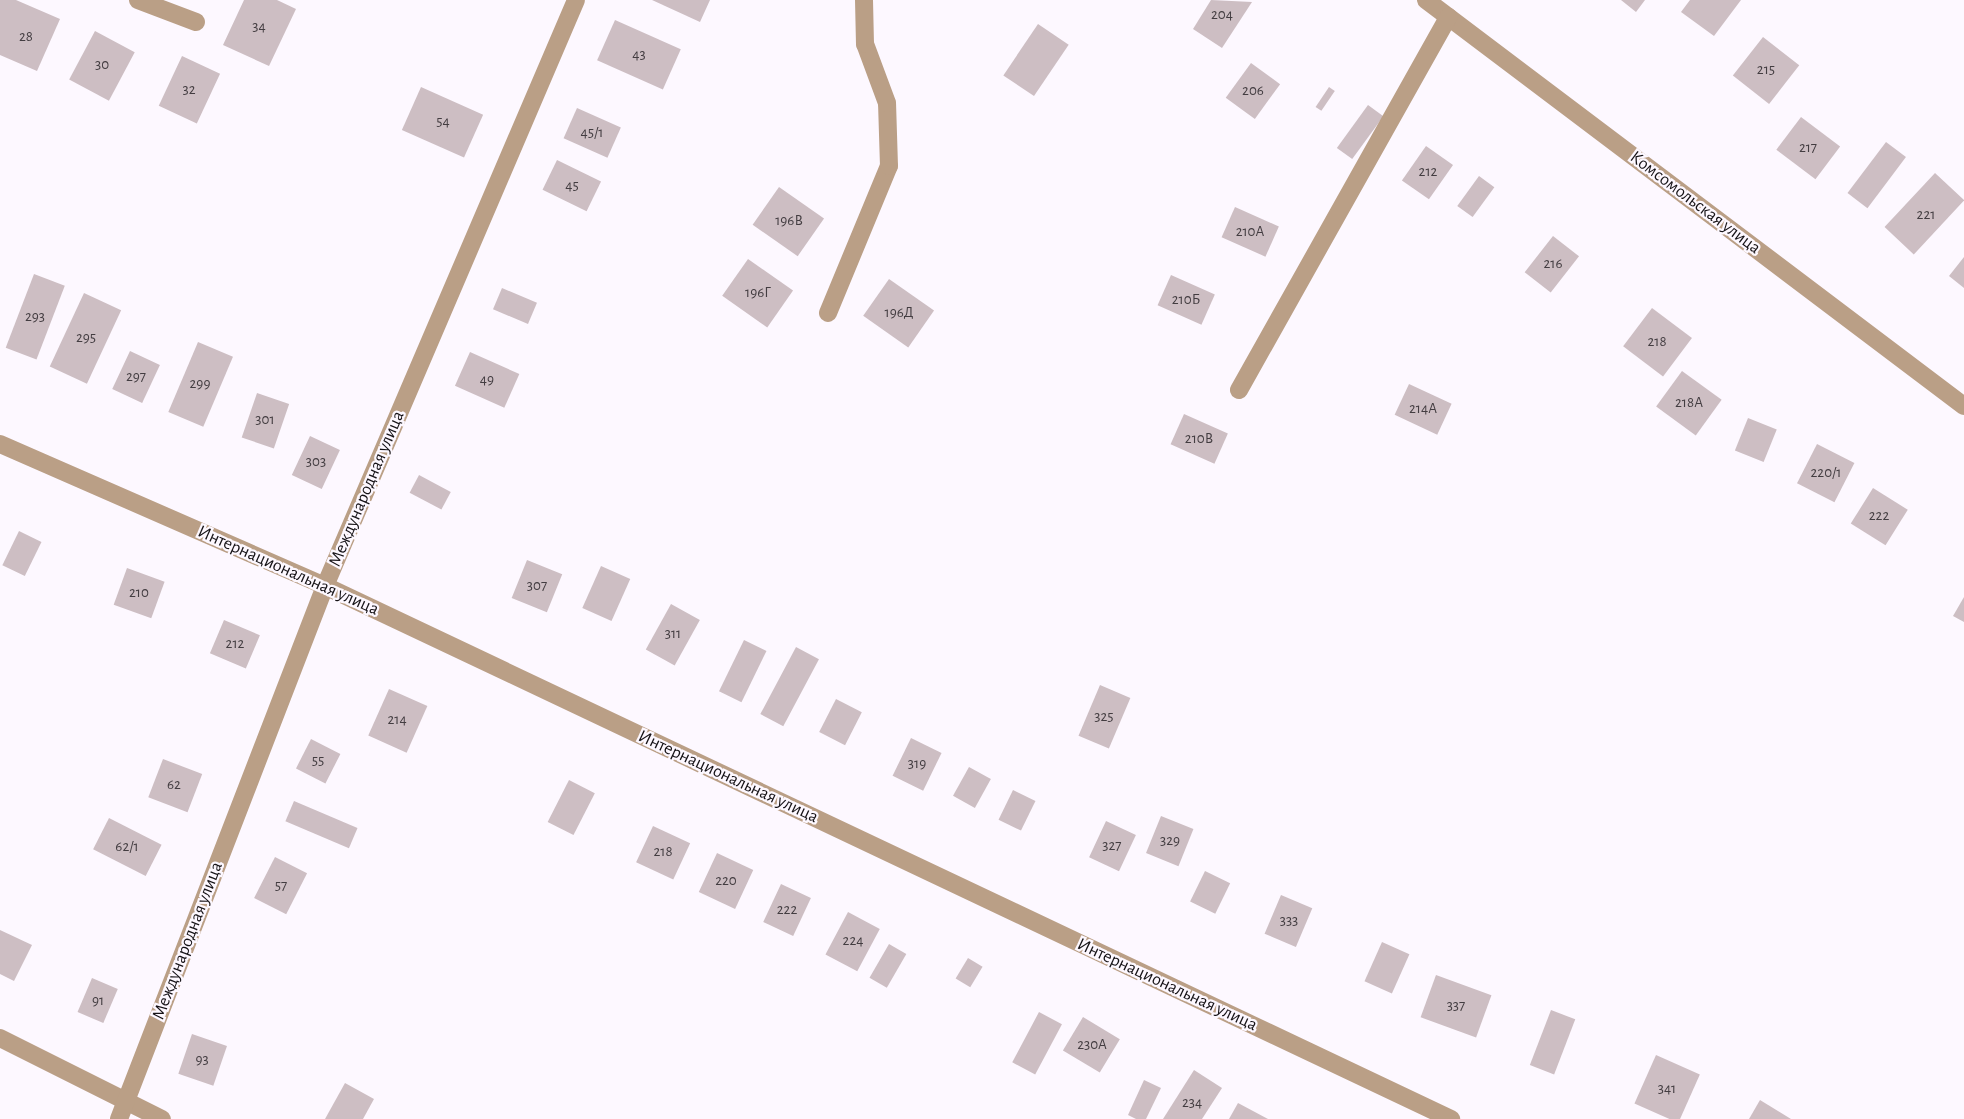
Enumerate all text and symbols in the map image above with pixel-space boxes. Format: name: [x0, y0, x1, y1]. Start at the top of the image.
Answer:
house number: 204: [1211, 6, 1233, 24]
house number: 34: [252, 18, 266, 36]
house number: 28: [19, 28, 33, 46]
house number: 43: [632, 46, 646, 64]
house number: 30: [95, 56, 109, 74]
house number: 215: [1757, 61, 1775, 79]
house number: 32: [182, 81, 196, 99]
house number: 206: [1242, 82, 1264, 100]
house number: 54: [436, 113, 450, 131]
house number: 45/1: [581, 124, 603, 142]
house number: 217: [1799, 139, 1817, 157]
street label: Комсомольская улица: [1625, 147, 1765, 259]
house number: 212: [1419, 163, 1437, 181]
house number: 45: [565, 177, 579, 195]
house number: 221: [1917, 206, 1935, 224]
house number: 196В: [775, 212, 803, 230]
house number: 210А: [1236, 223, 1264, 241]
house number: 216: [1543, 255, 1563, 273]
house number: 196Г: [745, 284, 771, 302]
house number: 210Б: [1172, 291, 1200, 309]
house number: 196Д: [885, 304, 913, 322]
house number: 293: [25, 308, 45, 326]
house number: 295: [76, 329, 96, 347]
house number: 218: [1647, 333, 1667, 351]
house number: 297: [126, 368, 146, 386]
house number: 49: [480, 371, 494, 389]
house number: 299: [190, 375, 210, 393]
house number: 218А: [1675, 394, 1703, 412]
house number: 214А: [1409, 400, 1437, 418]
street label: Международная улица: [324, 408, 410, 570]
house number: 301: [255, 411, 275, 429]
house number: 210В: [1185, 430, 1213, 448]
house number: 303: [306, 453, 326, 471]
house number: 220/1: [1810, 464, 1842, 482]
house number: 222: [1869, 507, 1889, 525]
street label: Интернациональная улица: [194, 521, 382, 621]
house number: 307: [527, 577, 547, 595]
house number: 210: [129, 584, 149, 602]
house number: 311: [665, 625, 681, 643]
house number: 212: [226, 635, 244, 653]
house number: 325: [1094, 708, 1114, 726]
house number: 214: [387, 711, 407, 729]
street label: Интернациональная улица: [635, 726, 821, 828]
house number: 55: [312, 752, 324, 770]
house number: 319: [908, 755, 926, 773]
house number: 62: [167, 776, 181, 794]
house number: 329: [1160, 832, 1180, 850]
house number: 327: [1102, 837, 1122, 855]
house number: 62/1: [115, 838, 139, 856]
house number: 218: [653, 843, 673, 861]
street label: Международная улица: [148, 859, 228, 1023]
house number: 220: [715, 872, 737, 890]
house number: 57: [275, 877, 287, 895]
house number: 222: [777, 901, 797, 919]
house number: 333: [1280, 912, 1298, 930]
house number: 224: [843, 932, 863, 950]
street label: Интернациональная улица: [1074, 934, 1260, 1036]
house number: 91: [92, 992, 104, 1010]
house number: 337: [1447, 997, 1465, 1015]
house number: 230А: [1077, 1036, 1107, 1054]
house number: 93: [195, 1051, 209, 1069]
house number: 341: [1658, 1080, 1676, 1098]
house number: 234: [1182, 1094, 1202, 1112]

